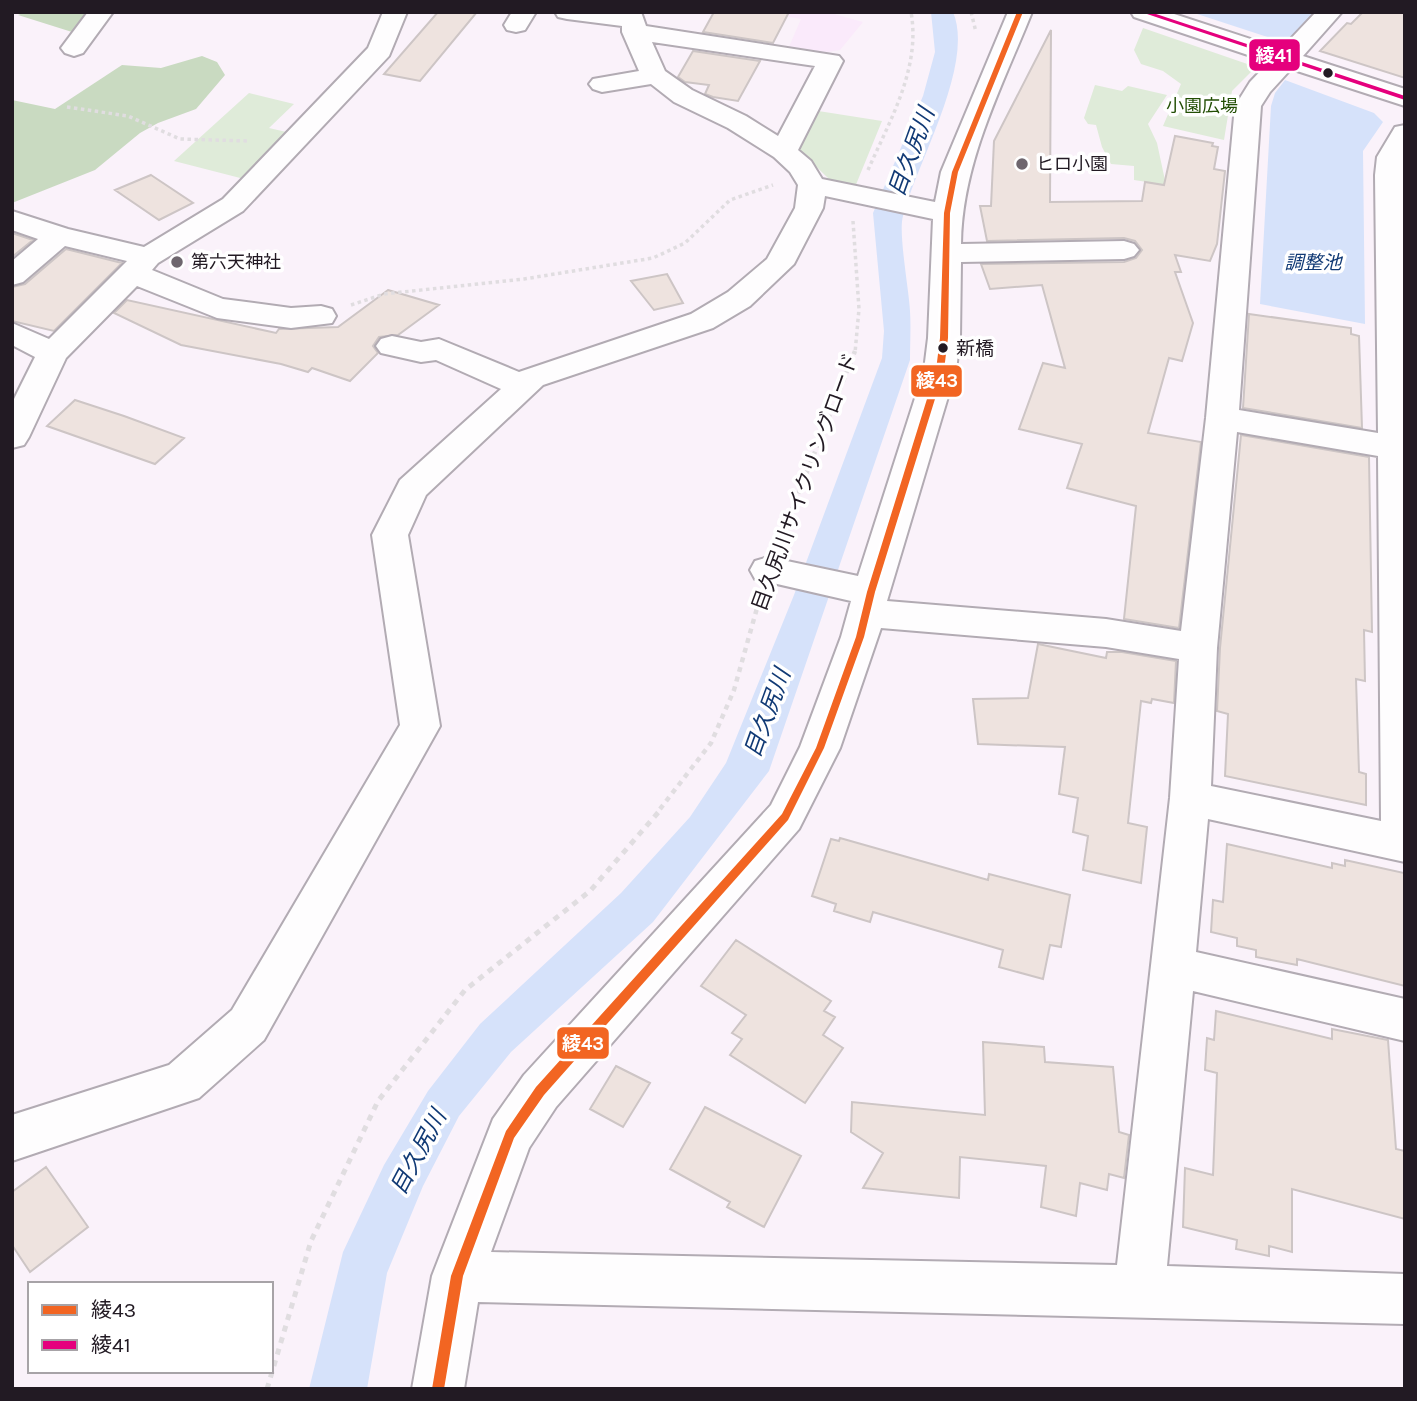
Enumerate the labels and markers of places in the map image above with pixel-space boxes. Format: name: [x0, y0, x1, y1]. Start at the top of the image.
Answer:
unlabelled marker: [1321, 66, 1335, 80]
place label: ヒロ小園: [1036, 153, 1108, 175]
marker: ヒロ小園: [1014, 156, 1030, 172]
place label: 第六天神社: [191, 251, 281, 273]
marker: 第六天神社: [169, 254, 185, 270]
place label: 新橋: [956, 338, 994, 360]
marker: 新橋: [936, 341, 950, 355]

